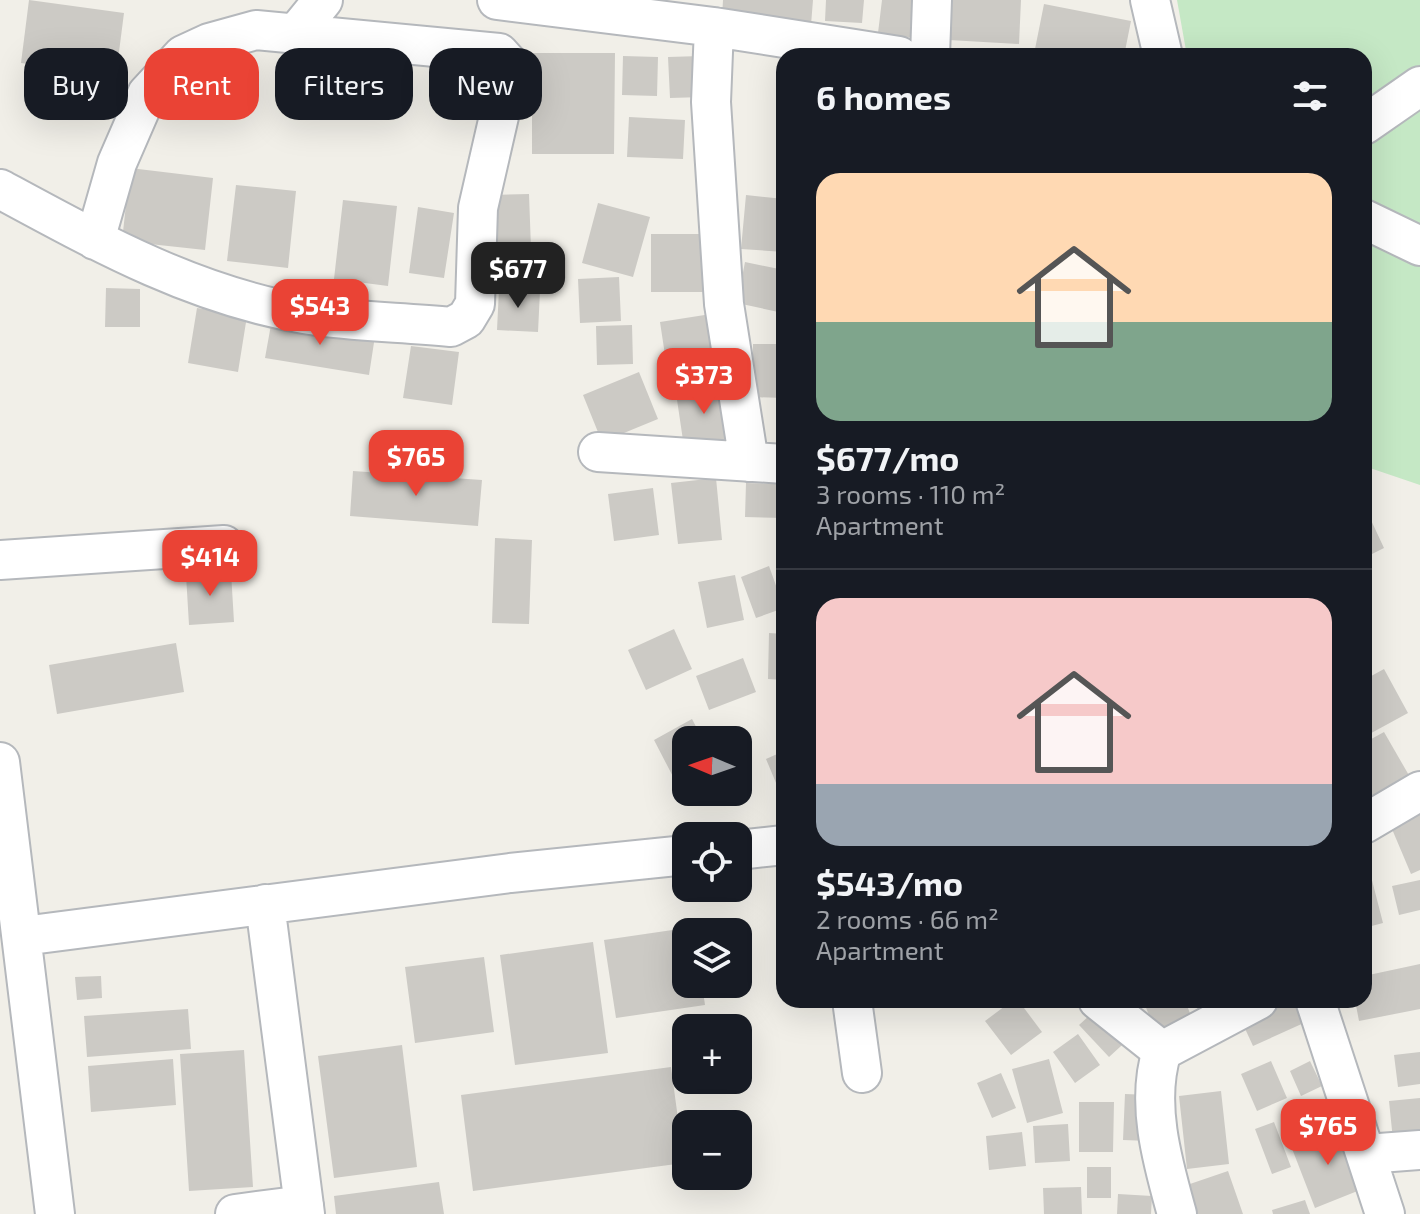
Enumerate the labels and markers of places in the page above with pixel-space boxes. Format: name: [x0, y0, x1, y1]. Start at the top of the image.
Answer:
pin: $677: [471, 242, 565, 310]
pin: $543: [273, 279, 367, 347]
pin: $373: [657, 348, 751, 416]
pin: $765: [369, 430, 463, 498]
pin: $414: [163, 530, 257, 598]
pin: $765: [1281, 1099, 1375, 1167]

